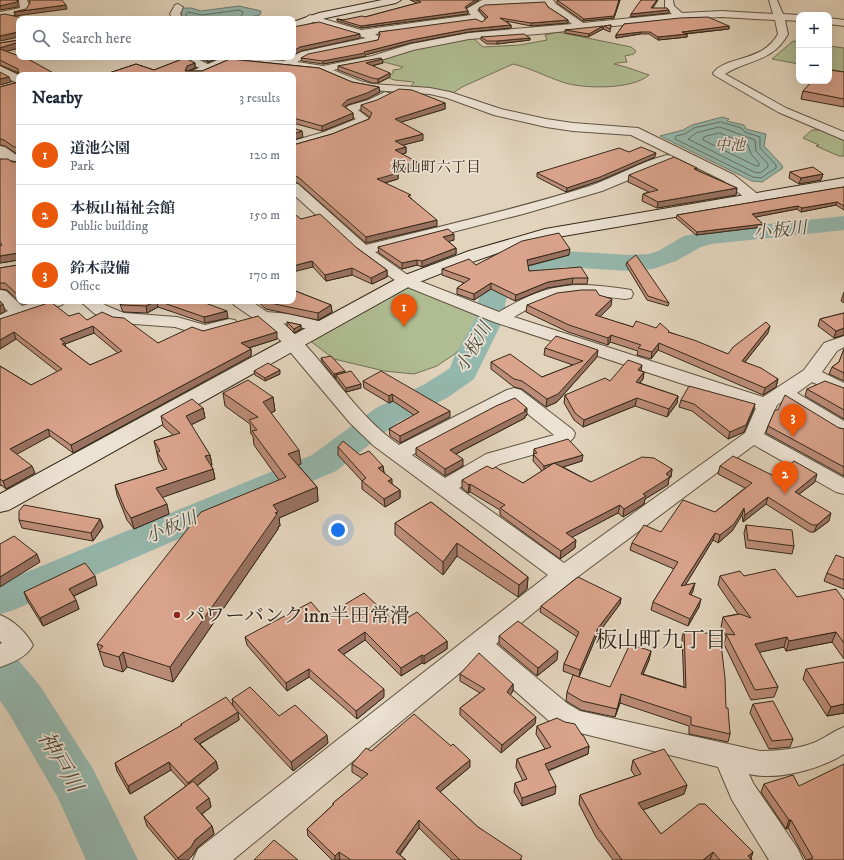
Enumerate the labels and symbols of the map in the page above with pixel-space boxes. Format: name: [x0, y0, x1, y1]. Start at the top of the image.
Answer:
water label: 中池: [715, 136, 747, 155]
district label: 板山町六丁目: [391, 158, 481, 177]
water label: 小板川: [752, 217, 810, 245]
pin: 1: [391, 294, 417, 327]
water label: 小板川: [451, 317, 498, 376]
pin: 3: [780, 404, 806, 437]
pin: 2: [772, 461, 798, 494]
water label: 小板川: [142, 506, 202, 549]
your location: [328, 520, 348, 540]
place label: パワーバンクinn半田常滑: [185, 604, 410, 629]
marker: パワーバンクinn半田常滑: [172, 610, 182, 620]
district label: 板山町九丁目: [595, 627, 727, 654]
water label: 神戸川: [32, 726, 89, 799]

